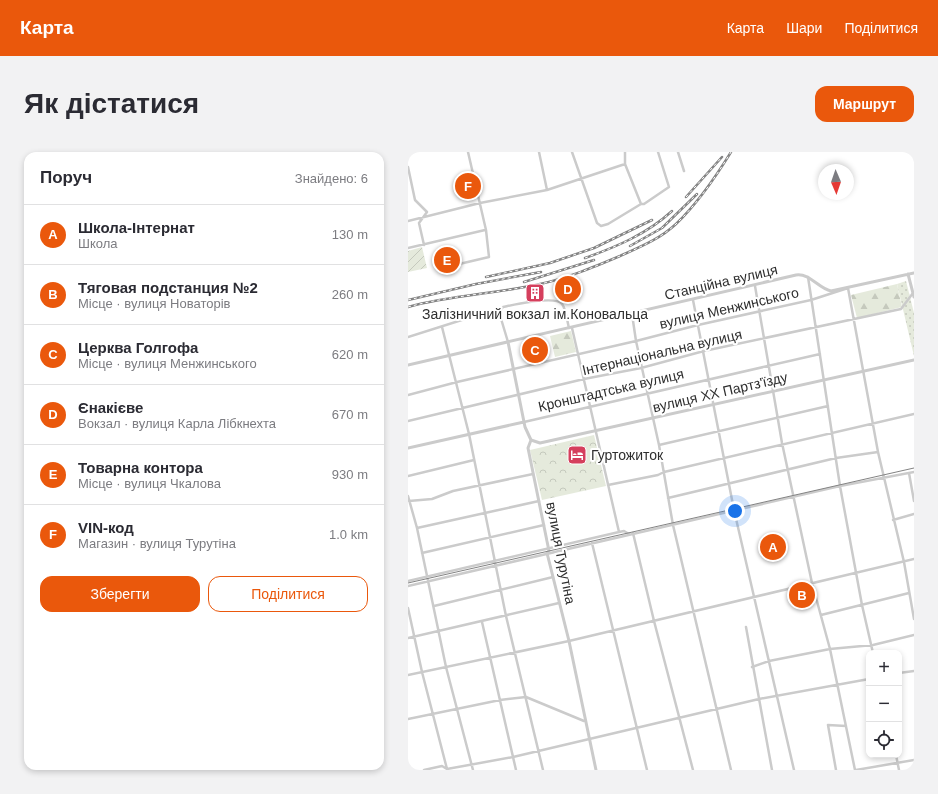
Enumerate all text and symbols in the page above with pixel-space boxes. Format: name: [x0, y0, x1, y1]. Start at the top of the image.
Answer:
text: Карта: [20, 17, 74, 38]
text: Карта: [727, 20, 764, 36]
text: Шари: [786, 20, 822, 36]
text: Поділитися: [844, 20, 918, 36]
button: Маршрут: [815, 86, 914, 122]
text: Як дістатися: [24, 88, 199, 119]
north arrow: [818, 164, 854, 200]
text: Поруч: [40, 168, 92, 187]
text: Знайдено: 6: [295, 171, 368, 186]
pin: F: [455, 171, 481, 201]
text: Школа-Інтернат: [78, 219, 195, 236]
text: A: [48, 227, 58, 242]
text: 130 m: [332, 227, 368, 242]
text: Школа: [78, 236, 118, 251]
pin: E: [434, 245, 460, 275]
street label: Станційна вулиця: [663, 261, 779, 303]
pin: D: [555, 274, 581, 304]
text: Тяговая подстанция №2: [78, 279, 258, 296]
building icon: Залізничний вокзал ім.Коновальца: [524, 282, 546, 304]
street label: вулиця Менжинського: [658, 284, 800, 332]
text: B: [48, 287, 58, 302]
text: 260 m: [332, 287, 368, 302]
text: Місце · вулиця Новаторів: [78, 296, 230, 311]
place label: Залізничний вокзал ім.Коновальца: [422, 306, 648, 322]
street label: Інтернаціональна вулиця: [580, 326, 744, 378]
pin: C: [522, 335, 548, 365]
text: Церква Голгофа: [78, 339, 198, 356]
text: C: [48, 347, 58, 362]
text: 620 m: [332, 347, 368, 362]
text: Місце · вулиця Менжинського: [78, 356, 257, 371]
street label: Кронштадтська вулиця: [537, 365, 685, 415]
street label: вулиця XX Партз'їзду: [651, 369, 789, 415]
text: Єнакієве: [78, 399, 143, 416]
text: D: [48, 407, 58, 422]
text: 670 m: [332, 407, 368, 422]
text: Вокзал · вулиця Карла Лібкнехта: [78, 416, 276, 431]
hotel icon: Гуртожиток: [566, 444, 588, 466]
place label: Гуртожиток: [591, 447, 664, 463]
text: Товарна контора: [78, 459, 203, 476]
text: E: [49, 467, 57, 482]
text: 930 m: [332, 467, 368, 482]
text: Місце · вулиця Чкалова: [78, 476, 221, 491]
street label: вулиця Турутіна: [543, 501, 579, 606]
your location: [725, 501, 745, 521]
text: VIN-код: [78, 519, 134, 536]
text: F: [49, 527, 57, 542]
text: 1.0 km: [329, 527, 368, 542]
pin: A: [760, 532, 786, 562]
text: Магазин · вулиця Турутіна: [78, 536, 236, 551]
button: Зберегти: [40, 576, 200, 612]
button: Поділитися: [208, 576, 368, 612]
pin: B: [789, 580, 815, 610]
map controls: [866, 650, 902, 758]
button: +: [866, 650, 902, 686]
button: −: [866, 686, 902, 722]
button: locate: [866, 722, 902, 758]

